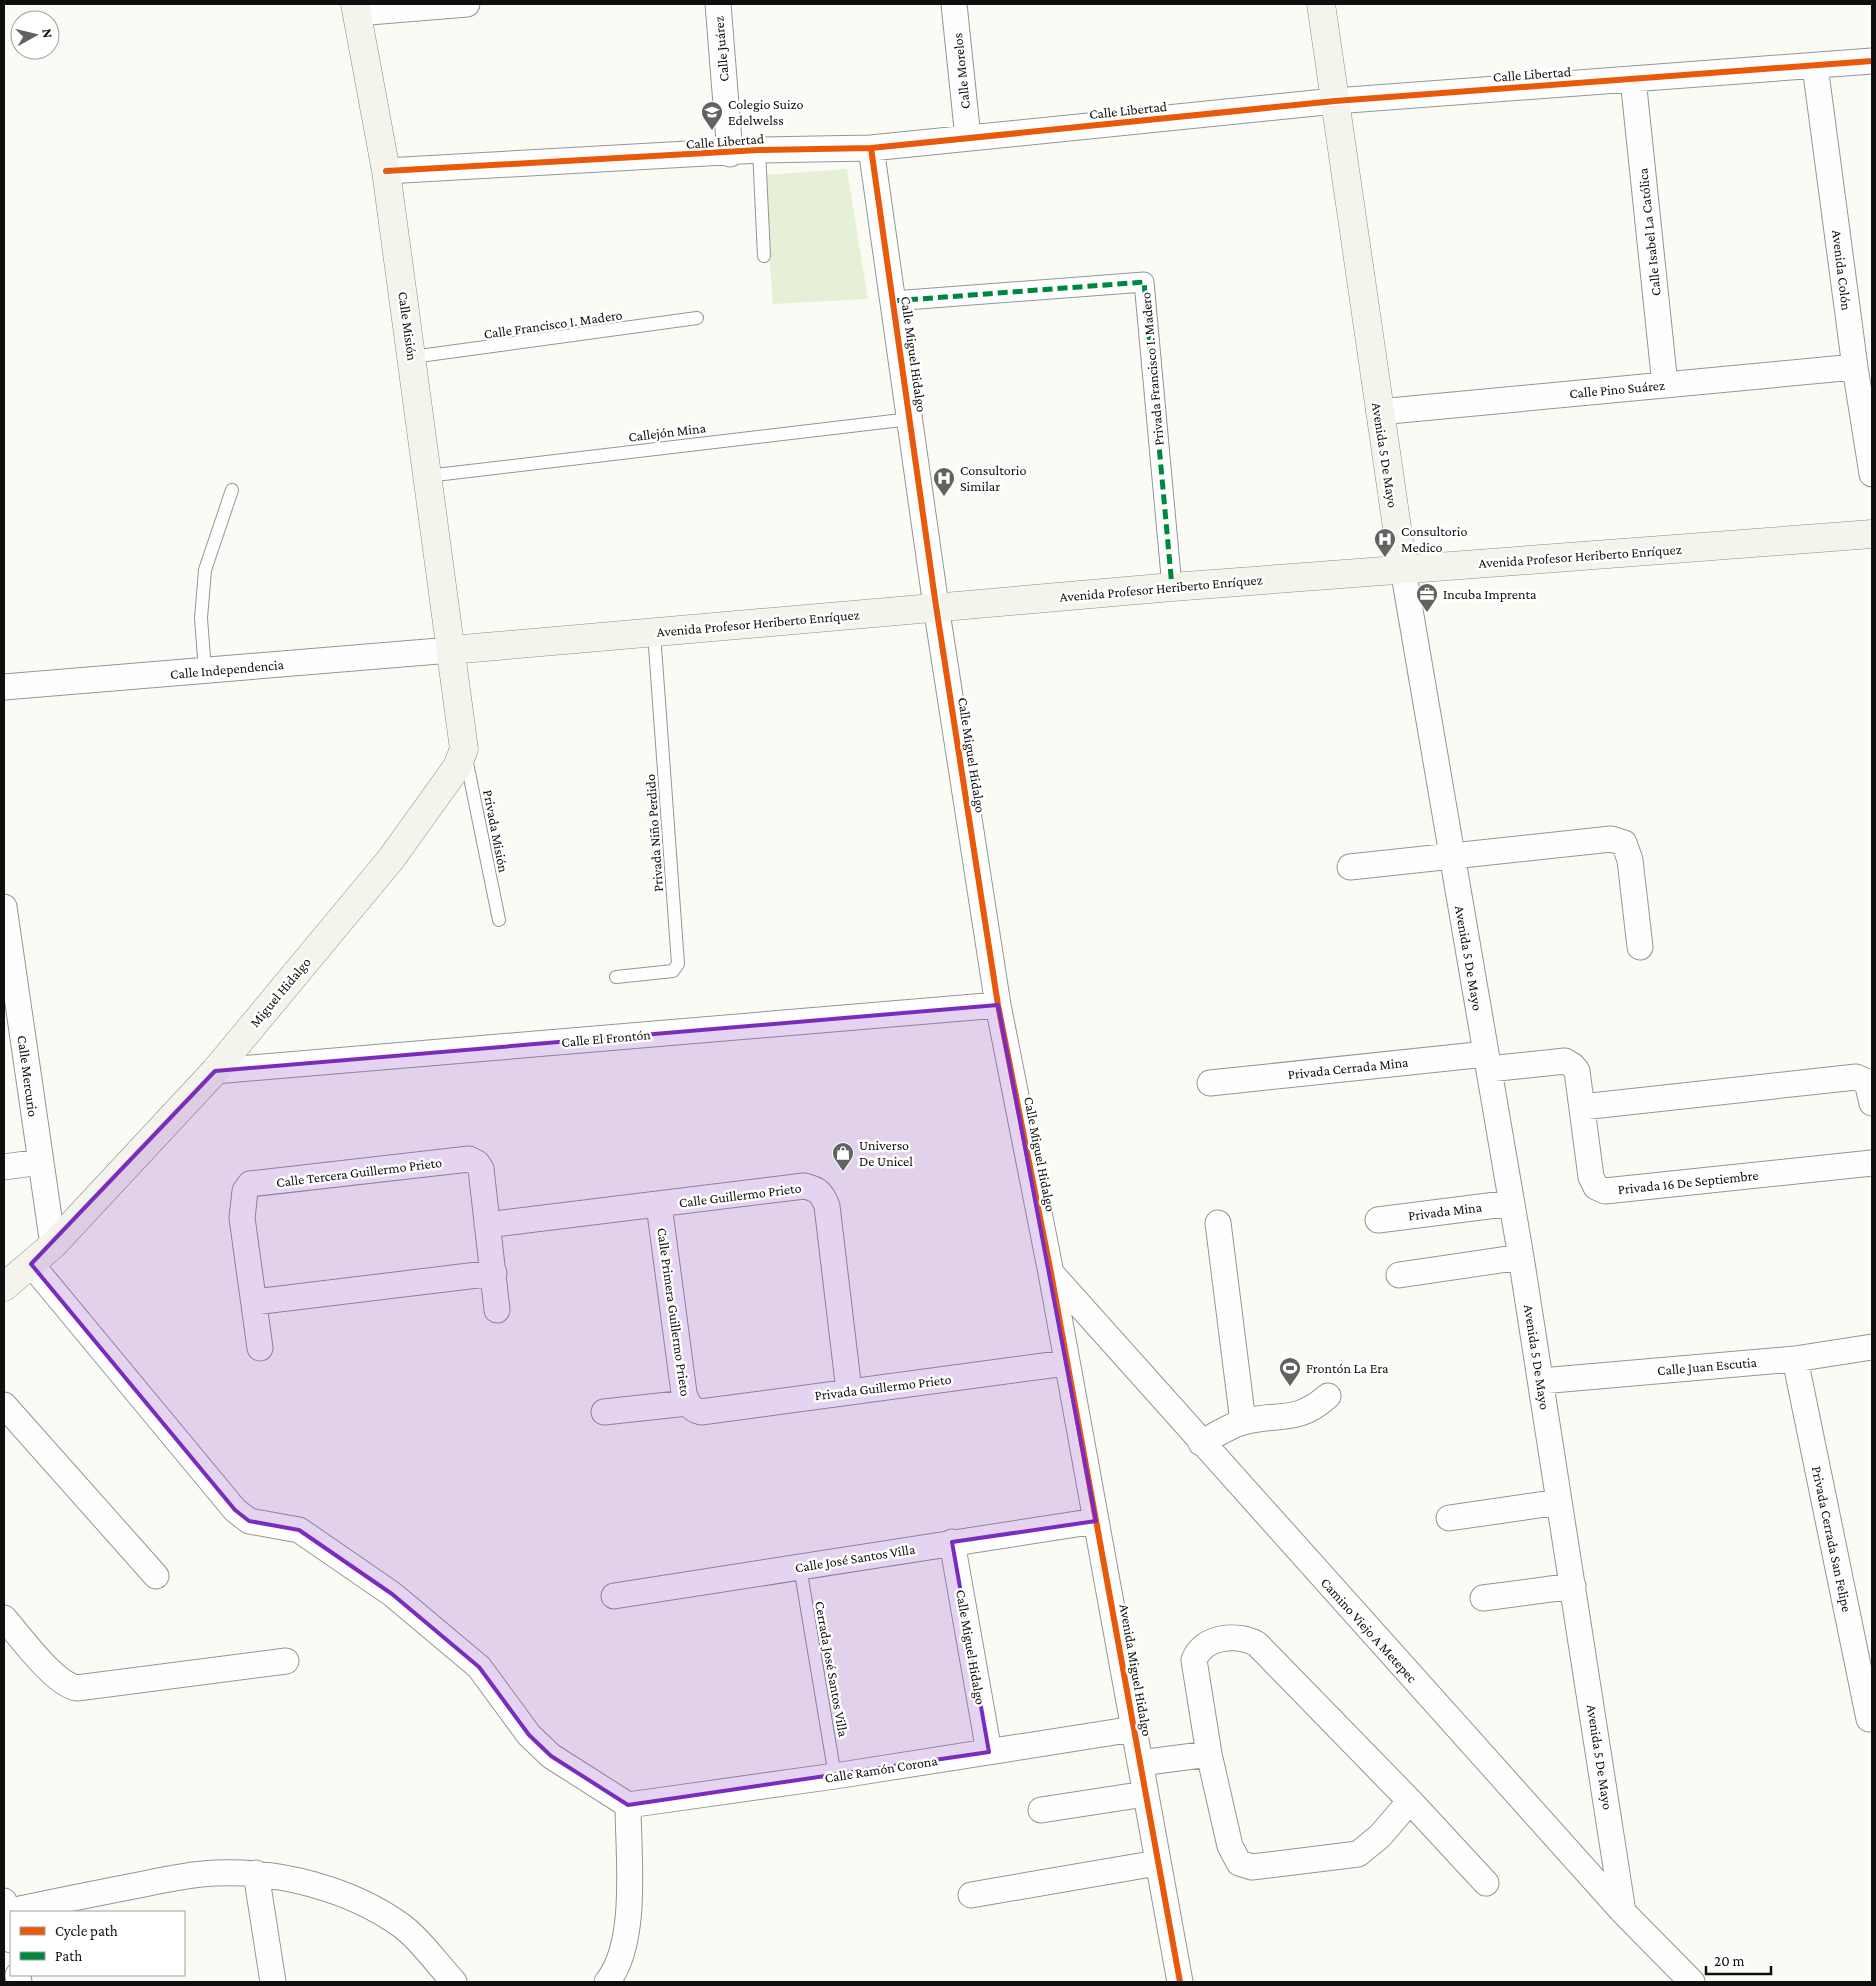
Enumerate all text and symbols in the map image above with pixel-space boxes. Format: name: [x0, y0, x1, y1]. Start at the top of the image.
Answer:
north arrow: [10, 10, 60, 60]
street label: Calle Juárez: [710, 16, 732, 82]
text: N: [39, 27, 57, 39]
street label: Calle Morelos: [949, 32, 973, 110]
street label: Calle Libertad: [1492, 63, 1572, 85]
place label: Colegio Suizo Edelwelss: [728, 96, 804, 128]
street label: Calle Libertad: [1088, 98, 1168, 122]
school or university icon: Colegio Suizo Edelwelss: [700, 100, 724, 131]
street label: Calle Libertad: [685, 130, 765, 152]
street label: Calle Isabel La Católica: [1634, 167, 1664, 297]
street label: Avenida Colón: [1829, 229, 1855, 312]
street label: Calle Misión: [395, 290, 421, 362]
street label: Privada Francisco I. Madero: [1137, 292, 1167, 446]
street label: Calle Miguel Hidalgo: [898, 295, 930, 413]
street label: Calle Francisco I. Madero: [483, 306, 623, 342]
street label: Calle Pino Suárez: [1569, 377, 1665, 401]
street label: Avenida 5 De Mayo: [1369, 401, 1401, 509]
street label: Callejón Mina: [627, 419, 707, 446]
place label: Consultorio Similar: [960, 462, 1026, 494]
hospital icon: Consultorio Similar: [932, 466, 956, 497]
place label: Consultorio Medico: [1401, 523, 1467, 555]
hospital icon: Consultorio Medico: [1373, 527, 1397, 558]
street label: Avenida Profesor Heriberto Enríquez: [1478, 541, 1682, 571]
street label: Avenida Profesor Heriberto Enríquez: [1059, 571, 1263, 605]
office icon: Incuba Imprenta: [1415, 582, 1439, 613]
place label: Incuba Imprenta: [1443, 586, 1537, 602]
street label: Avenida Profesor Heriberto Enríquez: [656, 606, 860, 640]
street label: Calle Independencia: [169, 656, 285, 682]
street label: Calle Miguel Hidalgo: [955, 696, 989, 814]
street label: Privada Niño Perdido: [642, 774, 666, 892]
street label: Privada Misión: [480, 788, 512, 874]
street label: Avenida 5 De Mayo: [1452, 904, 1486, 1012]
street label: Miguel Hidalgo: [246, 954, 314, 1030]
street label: Calle El Frontón: [561, 1026, 652, 1050]
street label: Calle Mercurio: [14, 1034, 42, 1118]
street label: Privada Cerrada Mina: [1287, 1054, 1410, 1082]
street label: Calle Miguel Hidalgo: [1021, 1095, 1059, 1213]
place label: Universo De Unicel: [859, 1137, 913, 1169]
shop icon: Universo De Unicel: [831, 1141, 855, 1172]
street label: Calle Tercera Guillermo Prieto: [275, 1154, 443, 1190]
street label: Privada 16 De Septiembre: [1617, 1167, 1759, 1197]
street label: Calle Guillermo Prieto: [678, 1180, 802, 1210]
street label: Privada Mina: [1407, 1198, 1483, 1223]
street label: Calle Primera Guillermo Prieto: [654, 1227, 694, 1397]
street label: Avenida 5 De Mayo: [1521, 1303, 1553, 1411]
street label: Calle Juan Escutia: [1656, 1354, 1758, 1378]
sports icon: Frontón La Era: [1278, 1356, 1302, 1387]
place label: Frontón La Era: [1306, 1360, 1389, 1376]
street label: Privada Guillermo Prieto: [814, 1371, 952, 1403]
street label: Privada Cerrada San Felipe: [1809, 1465, 1855, 1613]
street label: Calle José Santos Villa: [794, 1541, 917, 1575]
street label: Camino Viejo A Metepec: [1317, 1574, 1420, 1687]
street label: Calle Miguel Hidalgo: [953, 1588, 989, 1706]
street label: Cerrada José Santos Villa: [812, 1600, 852, 1739]
street label: Avenida Miguel Hidalgo: [1117, 1603, 1155, 1737]
street label: Avenida 5 De Mayo: [1584, 1703, 1616, 1811]
street label: Calle Ramón Corona: [823, 1752, 939, 1786]
legend: [10, 1911, 185, 1976]
text: Cycle path: [55, 1923, 118, 1940]
scale bar: [1706, 1944, 1771, 1976]
text: Path: [55, 1948, 82, 1964]
text: 20 m: [1714, 1953, 1745, 1969]

